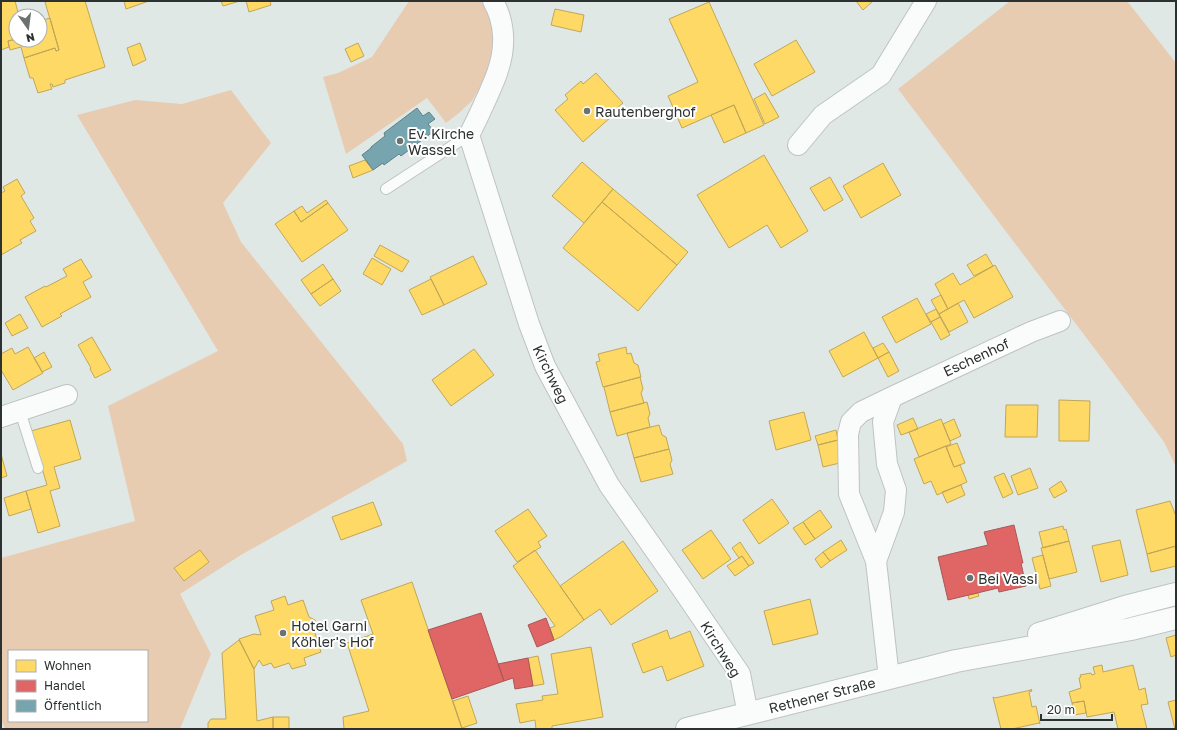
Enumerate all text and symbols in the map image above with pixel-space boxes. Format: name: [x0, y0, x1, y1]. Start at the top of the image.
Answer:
north arrow: [8, 8, 48, 48]
text: N: [25, 31, 36, 46]
place label: Rautenberghof: [595, 103, 696, 120]
marker: Rautenberghof: [582, 106, 592, 116]
place label: Ev. Kirche Wassel: [408, 125, 474, 158]
marker: Ev. Kirche Wassel: [395, 136, 405, 146]
street label: Eschenhof: [940, 334, 1012, 380]
street label: Kirchweg: [530, 342, 572, 406]
place label: Bei Vassi: [978, 570, 1038, 587]
marker: Bei Vassi: [965, 573, 975, 583]
place label: Hotel Garni Köhler's Hof: [291, 617, 374, 650]
street label: Kirchweg: [697, 618, 745, 680]
marker: Hotel Garni Köhler's Hof: [278, 628, 288, 638]
legend: [8, 650, 148, 722]
text: Wohnen: [44, 658, 91, 673]
street label: Rethener Straße: [767, 674, 877, 716]
text: Handel: [44, 678, 86, 693]
scale bar: [1041, 696, 1112, 722]
text: Öffentlich: [44, 698, 102, 713]
text: 20 m: [1047, 702, 1075, 717]

